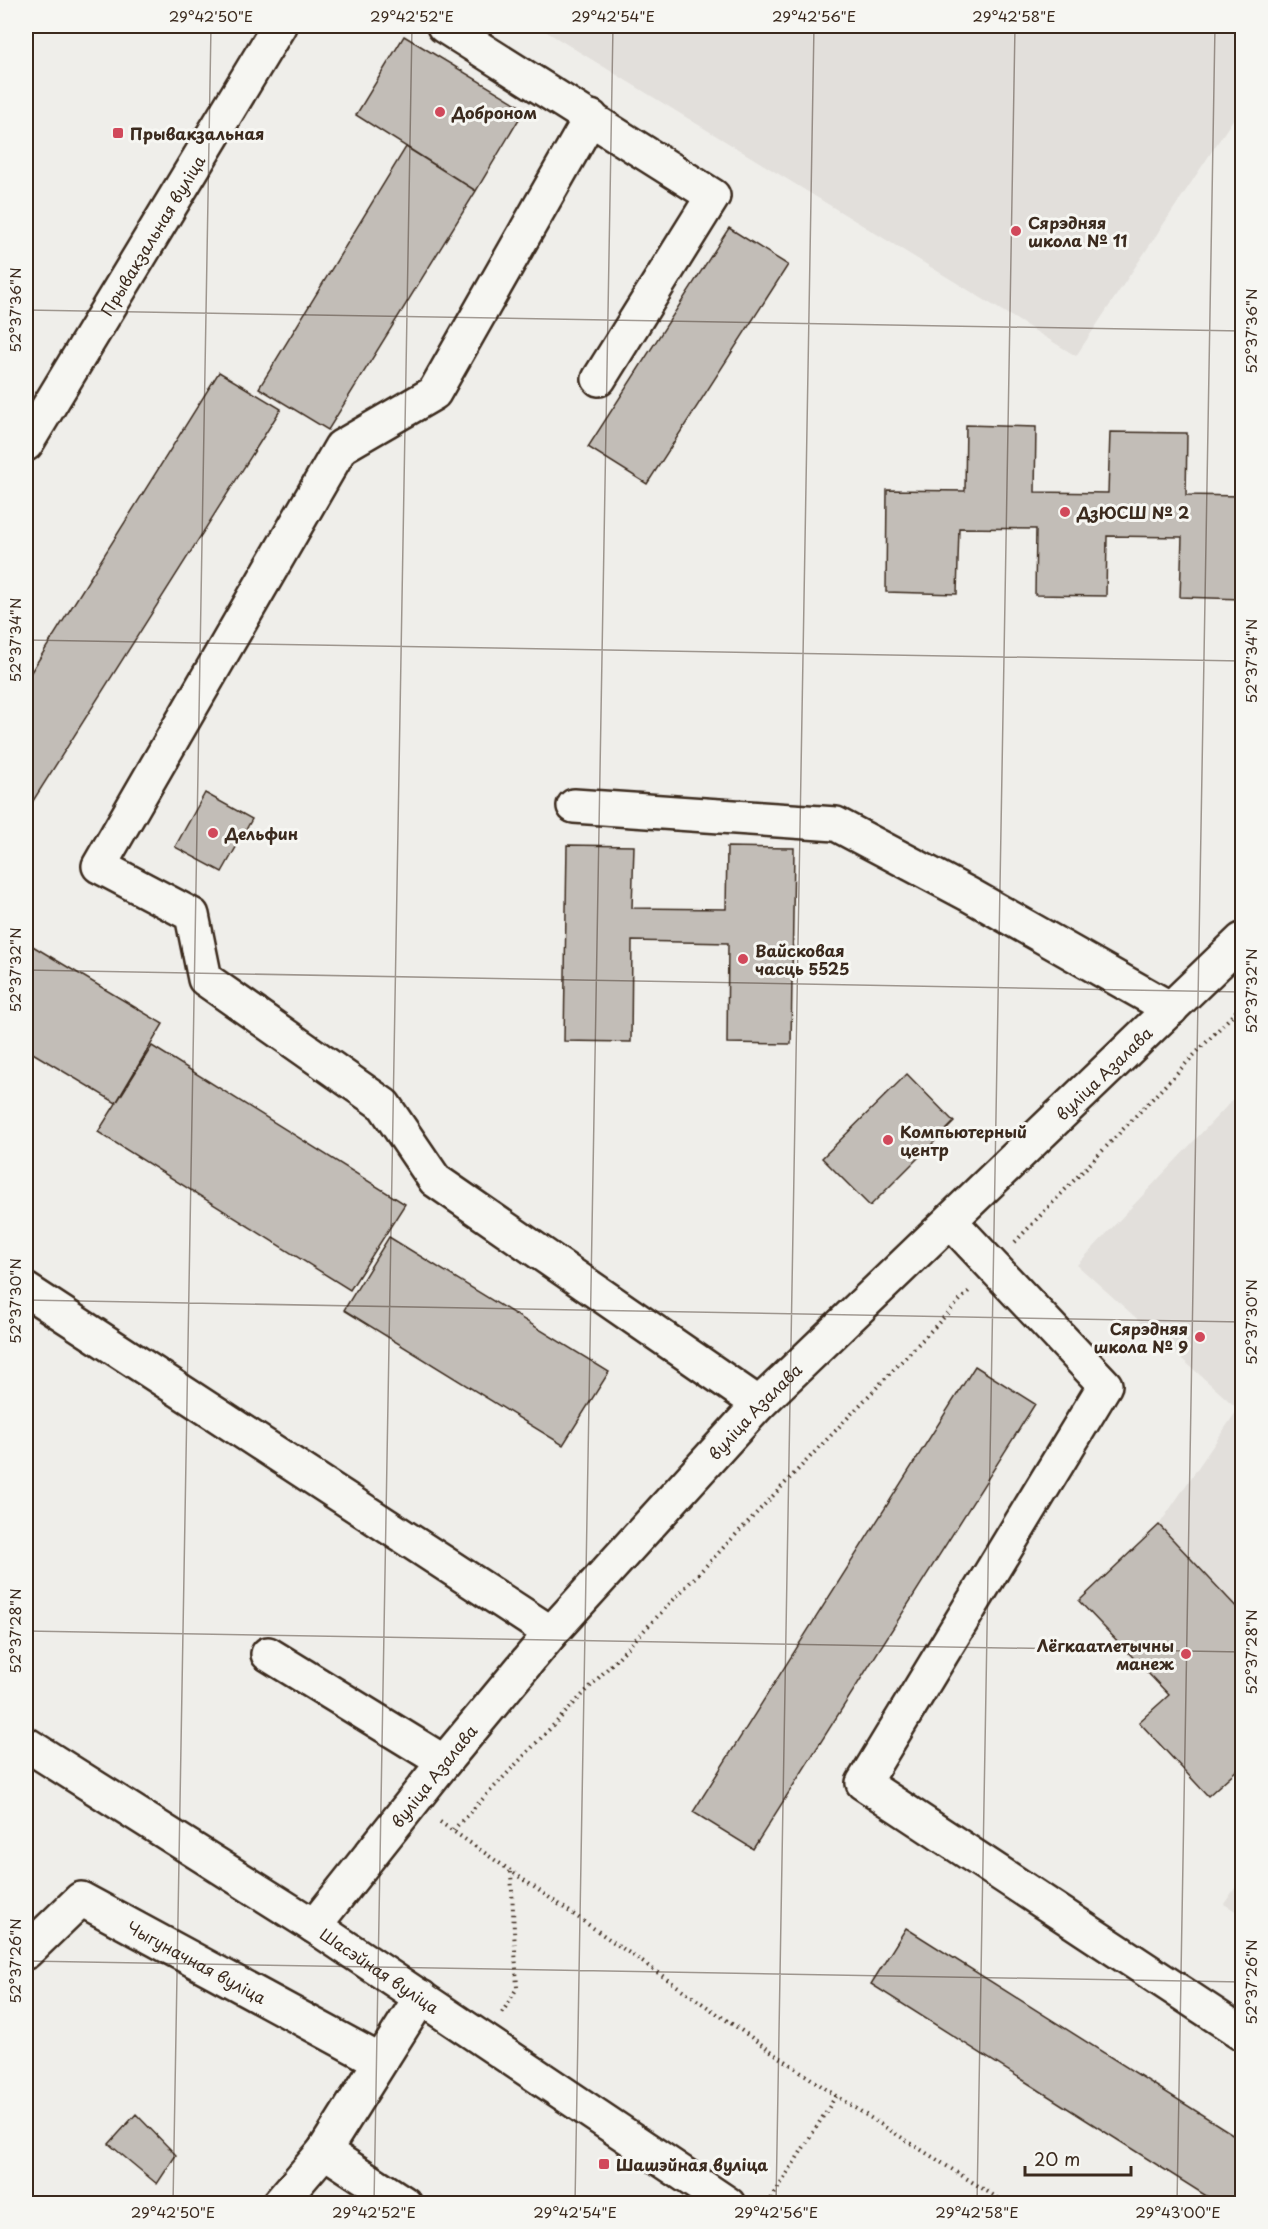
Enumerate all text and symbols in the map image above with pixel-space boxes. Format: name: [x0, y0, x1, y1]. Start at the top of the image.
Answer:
text: 29°42'50"E: [169, 4, 253, 27]
text: 29°42'52"E: [370, 4, 454, 27]
text: 29°42'54"E: [571, 4, 655, 27]
text: 29°42'56"E: [772, 4, 856, 27]
text: 29°42'58"E: [972, 4, 1056, 27]
place label: Доброном: [451, 100, 537, 124]
marker: Доброном: [433, 105, 447, 119]
place label: Прывакзальная: [130, 121, 264, 145]
marker: Прывакзальная: [111, 126, 125, 140]
street label: Прывакзальная вуліца: [94, 150, 210, 320]
place label: Сярэдняя школа № 11: [1028, 210, 1127, 252]
marker: Сярэдняя школа № 11: [1009, 224, 1023, 238]
text: 52°37'36"N: [3, 267, 26, 353]
text: 52°37'36"N: [1239, 288, 1262, 374]
place label: ДзЮСШ № 2: [1076, 500, 1189, 524]
marker: ДзЮСШ № 2: [1058, 505, 1072, 519]
text: 52°37'34"N: [3, 598, 26, 682]
text: 52°37'34"N: [1239, 619, 1262, 703]
place label: Дельфин: [224, 821, 298, 845]
marker: Дельфин: [206, 826, 220, 840]
text: 52°37'32"N: [3, 927, 26, 1013]
place label: Вайсковая часць 5525: [755, 938, 849, 980]
text: 52°37'32"N: [1239, 948, 1262, 1034]
marker: Вайсковая часць 5525: [736, 952, 750, 966]
street label: вуліца Азалава: [1050, 1021, 1157, 1125]
place label: Компьютерный центр: [900, 1119, 1027, 1161]
marker: Компьютерный центр: [881, 1133, 895, 1147]
text: 52°37'30"N: [3, 1258, 26, 1344]
text: 52°37'30"N: [1239, 1279, 1262, 1365]
place label: Сярэдняя школа № 9: [1093, 1316, 1188, 1358]
marker: Сярэдняя школа № 9: [1193, 1330, 1207, 1344]
street label: вуліца Азалава: [702, 1357, 807, 1465]
text: 52°37'28"N: [3, 1588, 26, 1674]
text: 52°37'28"N: [1239, 1609, 1262, 1695]
place label: Лёгкаатлетычны манеж: [1037, 1633, 1174, 1675]
marker: Лёгкаатлетычны манеж: [1179, 1647, 1193, 1661]
street label: вуліца Азалава: [385, 1719, 482, 1832]
street label: Чыгуначная вуліца: [123, 1914, 271, 2009]
text: 52°37'26"N: [3, 1918, 26, 2004]
street label: Шасэйная вуліца: [316, 1922, 444, 2019]
text: 52°37'26"N: [1239, 1939, 1262, 2025]
scale bar: [1025, 2139, 1132, 2177]
text: 20 m: [1034, 2145, 1080, 2172]
place label: Шашэйная вуліца: [616, 2152, 768, 2176]
marker: Шашэйная вуліца: [597, 2157, 611, 2171]
text: 29°42'50"E: [131, 2200, 215, 2223]
text: 29°42'52"E: [332, 2200, 416, 2223]
text: 29°42'54"E: [533, 2200, 617, 2223]
text: 29°42'56"E: [734, 2200, 818, 2223]
text: 29°42'58"E: [935, 2200, 1019, 2223]
text: 29°43'00"E: [1135, 2200, 1221, 2223]

